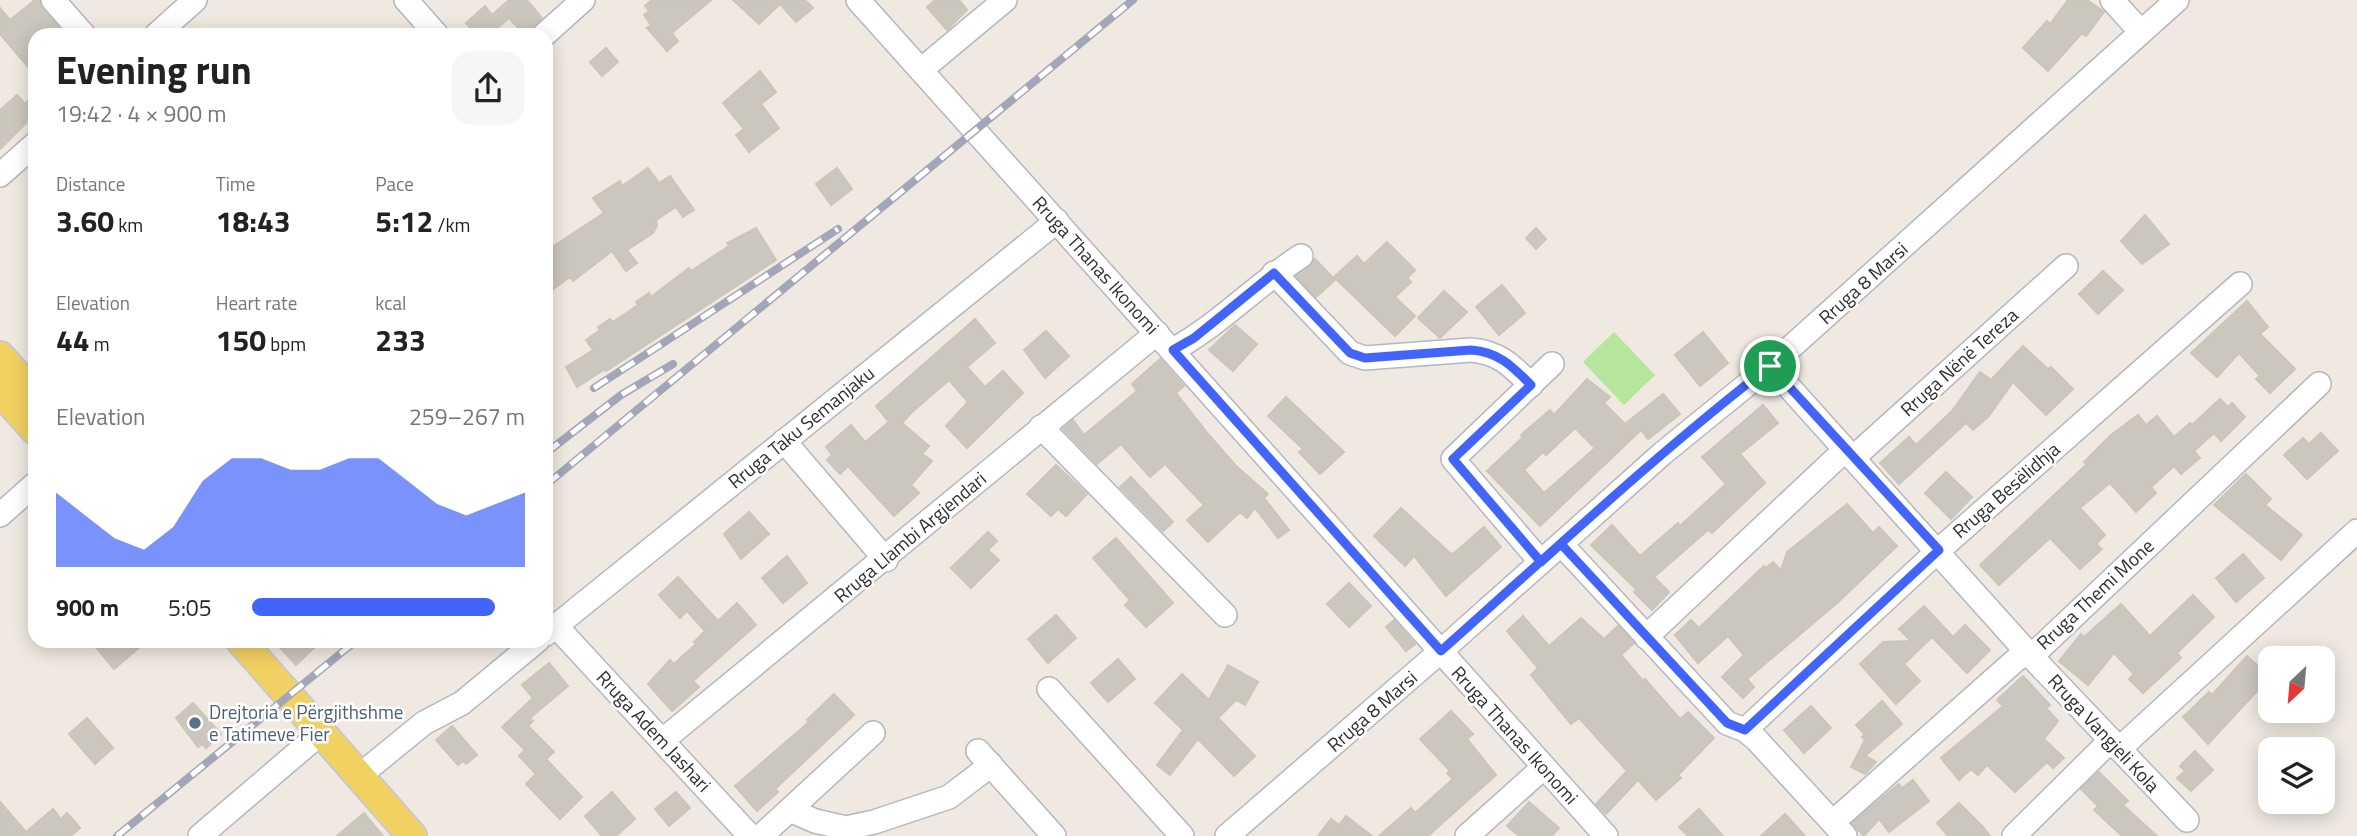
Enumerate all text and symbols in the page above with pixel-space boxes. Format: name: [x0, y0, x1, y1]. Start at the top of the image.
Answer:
text: Evening run: [56, 41, 252, 99]
button: share: [451, 51, 525, 125]
text: 19:42 · 4 × 900 m: [56, 96, 226, 131]
text: Distance: [56, 169, 125, 198]
text: Time: [216, 169, 255, 198]
text: Pace: [375, 169, 414, 198]
street label: Rruga Thanas Ikonomi: [1026, 189, 1167, 341]
text: 3.60: [56, 198, 114, 244]
text: 18:43: [216, 198, 291, 244]
text: 5:12: [375, 198, 433, 244]
text: km: [114, 210, 143, 239]
text: /km: [433, 210, 470, 239]
street label: Rruga 8 Marsi: [1811, 234, 1914, 331]
text: Elevation: [56, 288, 130, 317]
text: Heart rate: [216, 288, 297, 317]
text: kcal: [375, 288, 406, 317]
street label: Rruga Nënë Tereza: [1893, 300, 2025, 423]
text: 44: [56, 317, 90, 363]
text: 150: [216, 317, 266, 363]
text: 233: [375, 317, 426, 363]
text: m: [90, 329, 110, 358]
text: bpm: [266, 329, 306, 358]
pin: [1740, 336, 1800, 396]
icon: arrive: [1751, 347, 1789, 385]
street label: Rruga Taku Semanjaku: [721, 358, 880, 495]
text: Elevation: [56, 399, 145, 434]
text: 259–267 m: [409, 399, 525, 434]
street label: Rruga Besëlidhja: [1946, 434, 2066, 545]
street label: Rruga Llambi Argjendari: [827, 464, 992, 609]
street label: Rruga Themi Mone: [2029, 531, 2160, 656]
text: 900 m: [56, 590, 119, 625]
text: 5:05: [168, 590, 212, 625]
north arrow: [2258, 646, 2334, 723]
map controls: [2258, 646, 2335, 814]
street label: Rruga Thanas Ikonomi: [1445, 659, 1586, 811]
street label: Rruga Adem Jashari: [590, 663, 719, 798]
street label: Rruga 8 Marsi: [1320, 663, 1423, 758]
street label: Rruga Vangjeli Kola: [2042, 667, 2168, 799]
place label: Drejtoria e Përgjithshme e Tatimeve Fier: [209, 697, 403, 748]
marker: Drejtoria e Përgjithshme e Tatimeve Fier: [187, 715, 203, 731]
button: layers: [2258, 737, 2335, 814]

